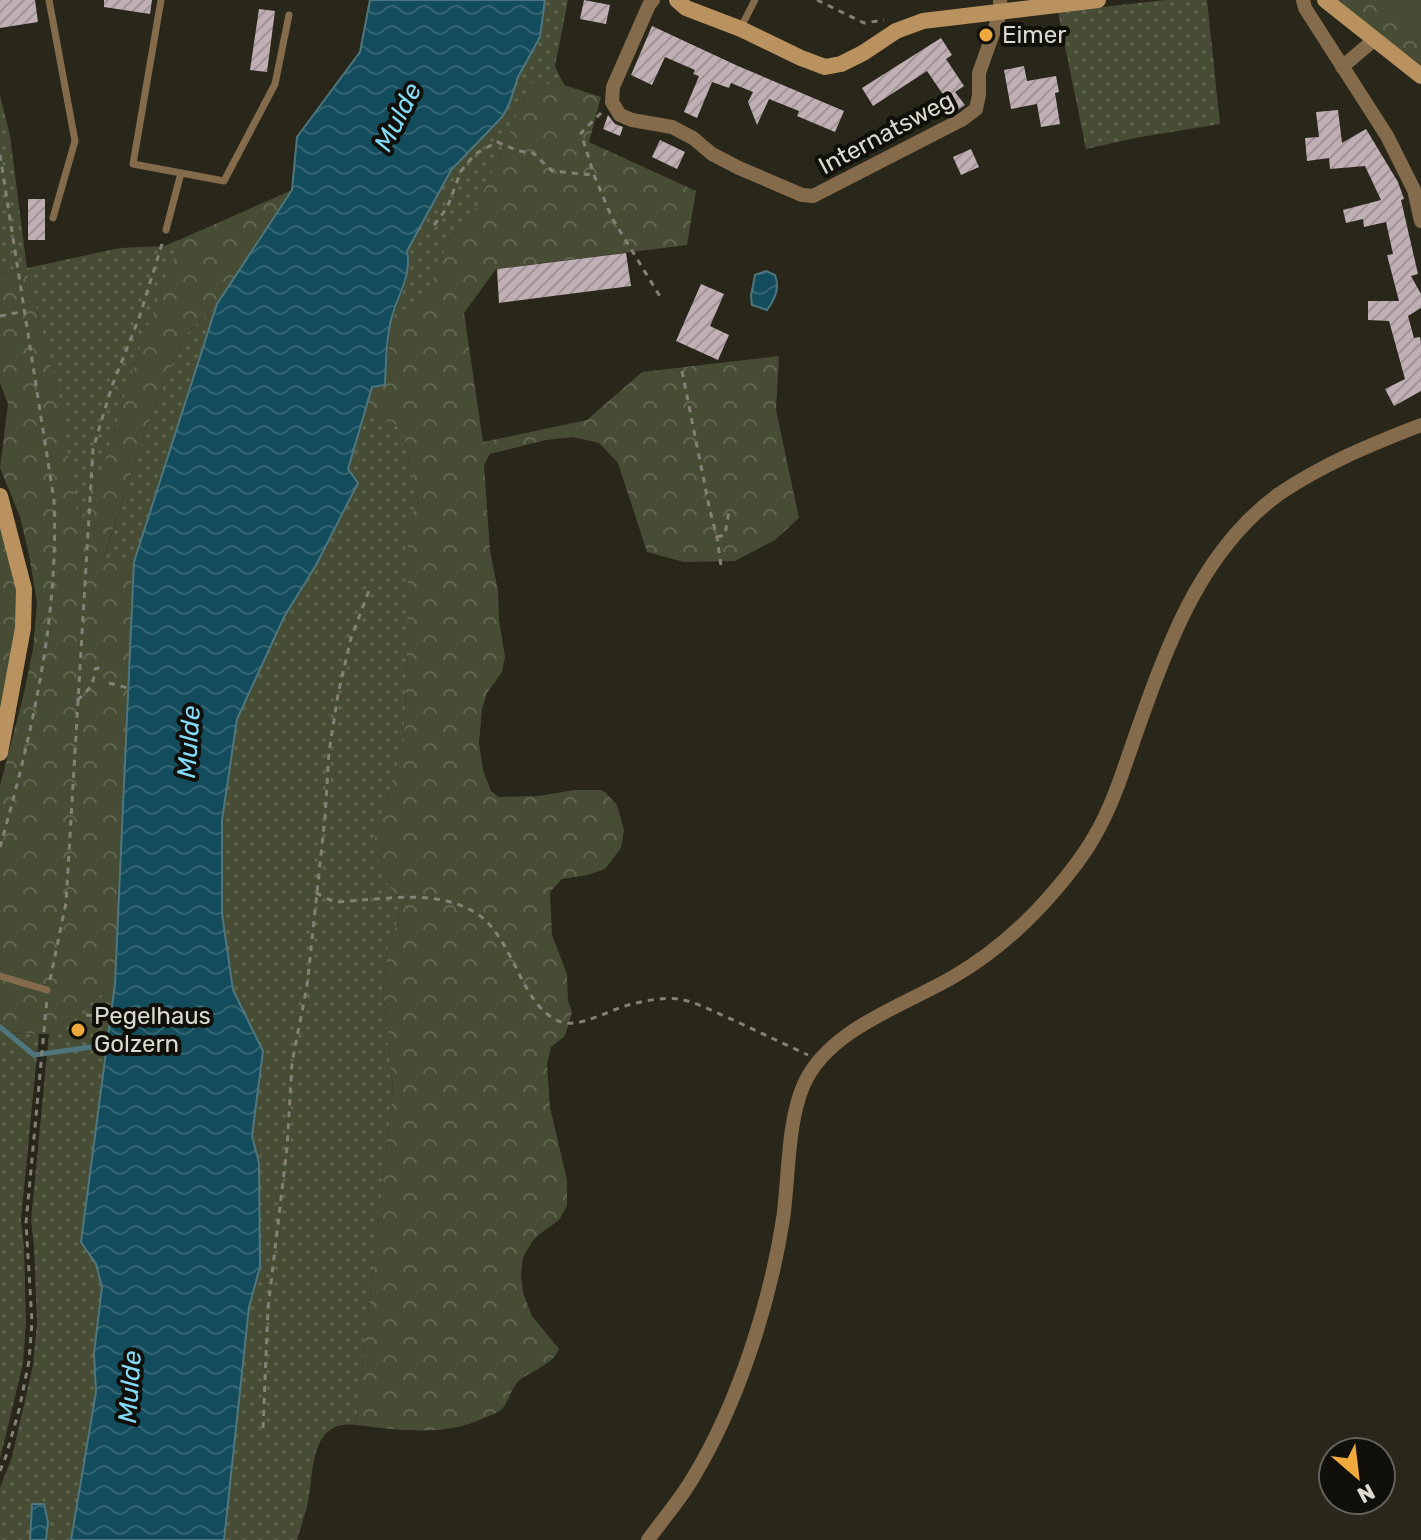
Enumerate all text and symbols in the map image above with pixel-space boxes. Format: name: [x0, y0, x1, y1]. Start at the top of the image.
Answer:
place label: Eimer: [1002, 21, 1066, 49]
marker: Eimer: [977, 26, 995, 44]
water label: Mulde: [368, 77, 429, 156]
street label: Internatsweg: [814, 86, 958, 180]
water label: Mulde: [171, 704, 207, 779]
place label: Pegelhaus Golzern: [94, 1002, 211, 1058]
marker: Pegelhaus Golzern: [69, 1021, 87, 1039]
water label: Mulde: [112, 1349, 148, 1424]
north arrow: [1317, 1436, 1397, 1516]
text: N: [1353, 1478, 1379, 1509]

